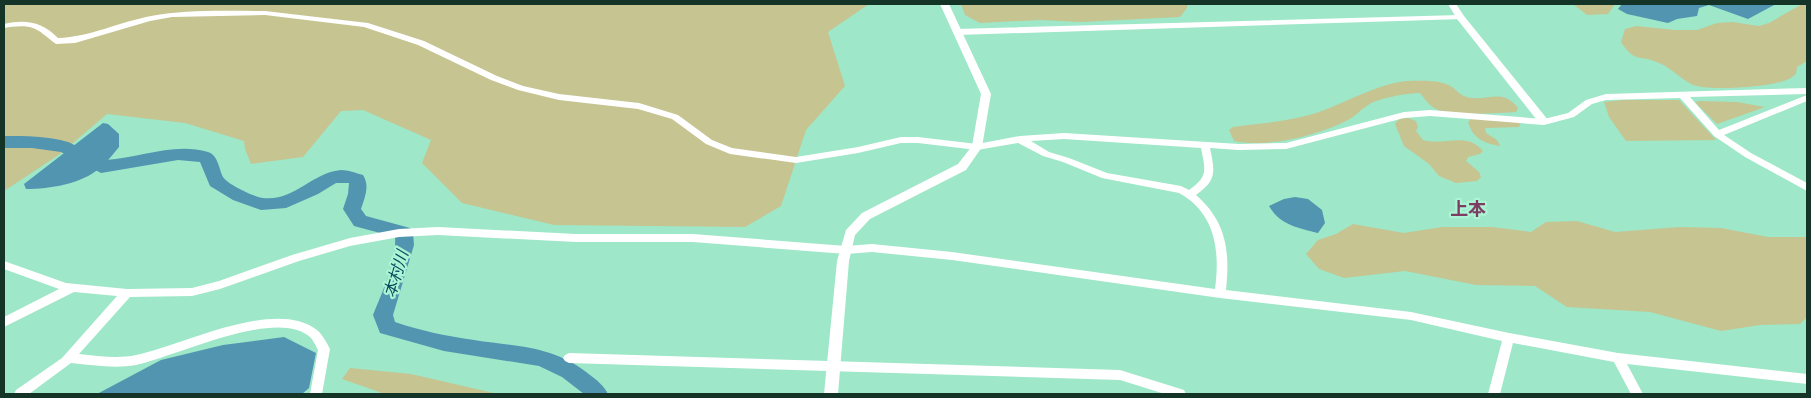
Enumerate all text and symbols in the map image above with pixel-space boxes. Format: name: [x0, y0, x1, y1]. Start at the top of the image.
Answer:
district label: 上本: [1450, 197, 1486, 221]
water label: 本村川: [379, 246, 414, 300]

